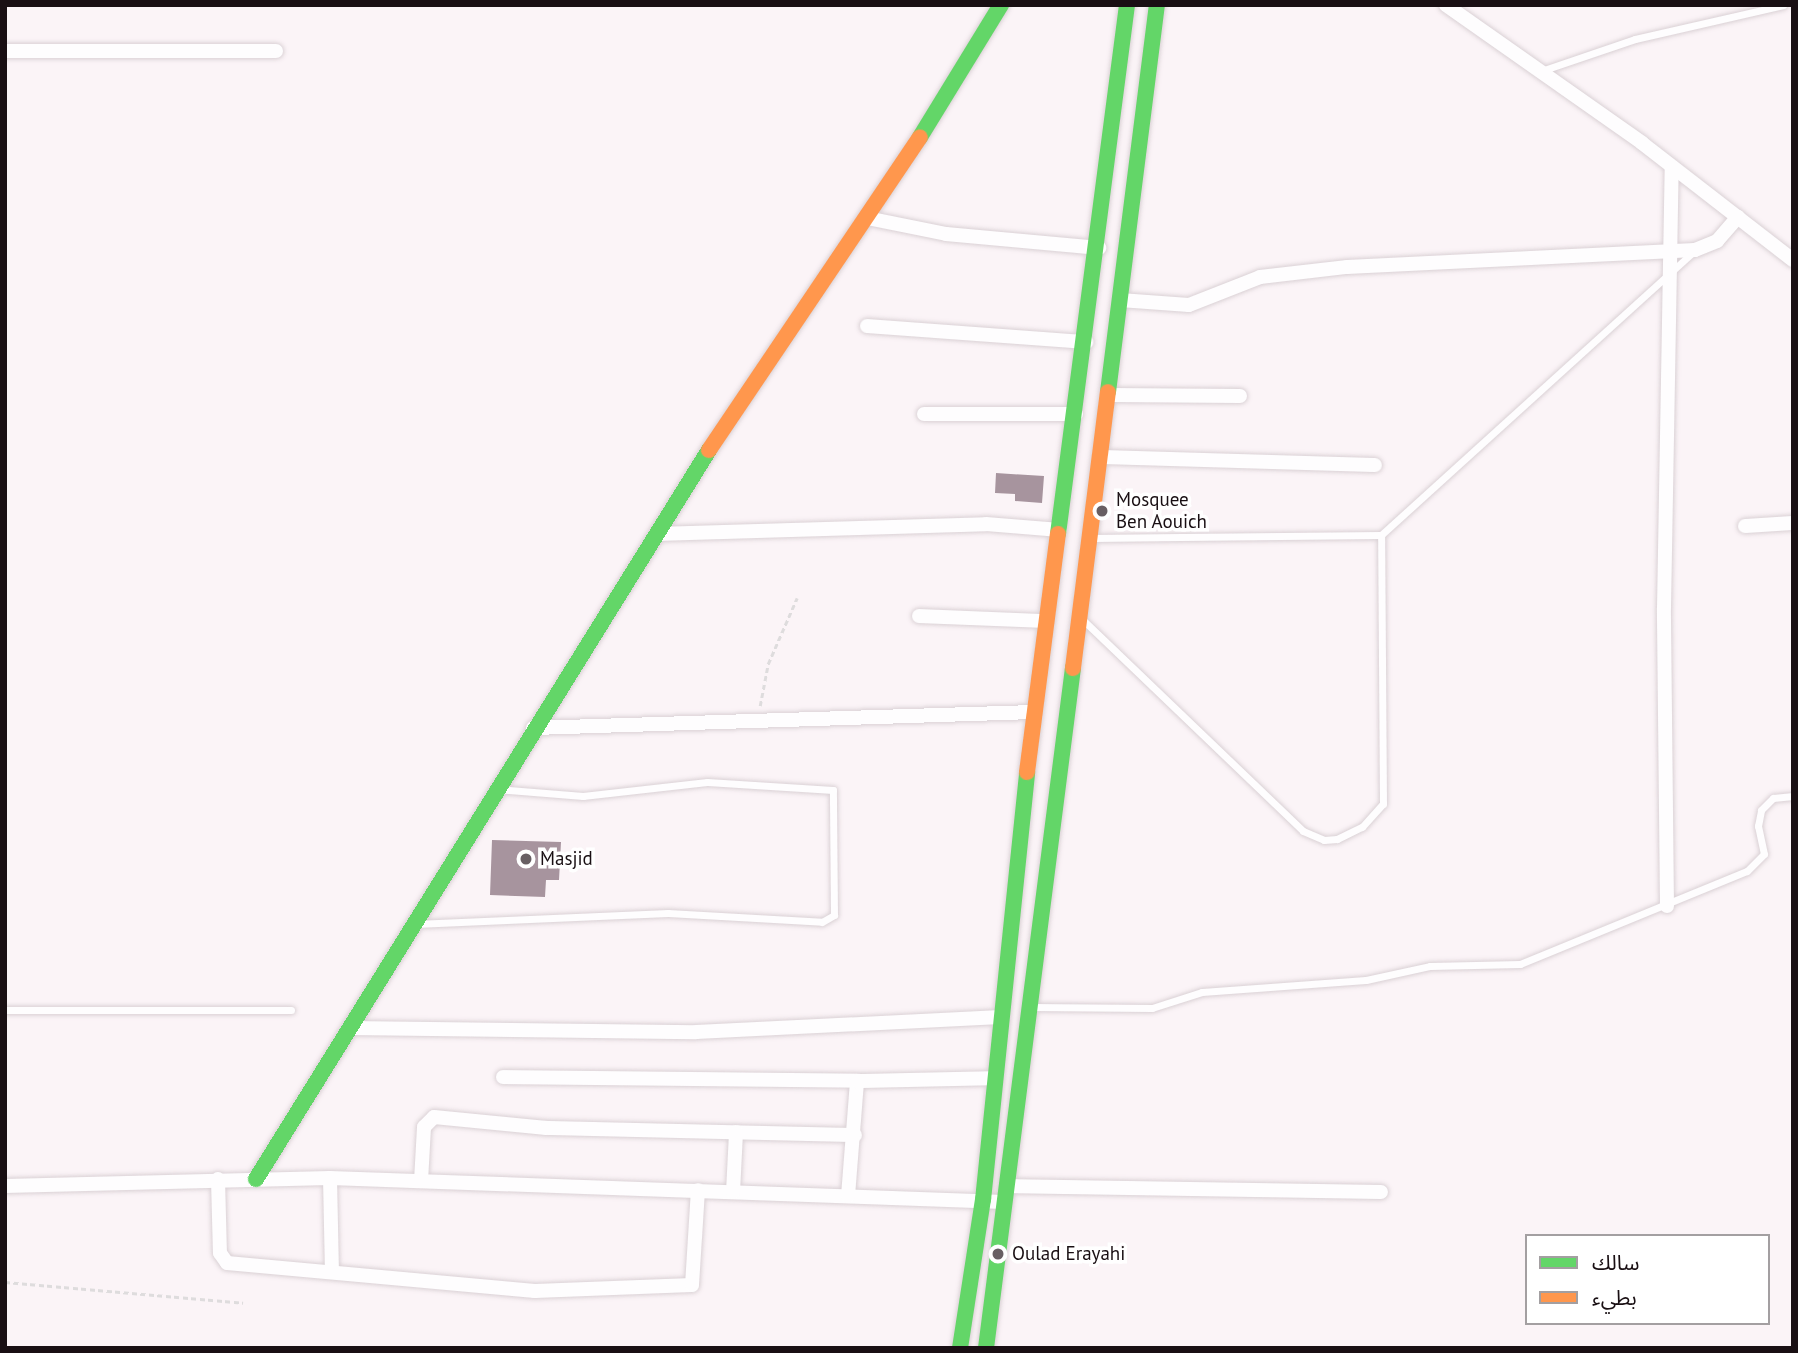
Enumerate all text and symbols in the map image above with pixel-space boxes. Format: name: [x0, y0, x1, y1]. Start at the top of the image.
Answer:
place label: Mosquee Ben Aouich: [1116, 489, 1208, 533]
marker: Mosquee Ben Aouich: [1094, 503, 1110, 519]
place label: Masjid: [540, 848, 593, 870]
marker: Masjid: [518, 851, 534, 867]
legend: [1525, 1234, 1770, 1325]
place label: Oulad Erayahi: [1012, 1243, 1125, 1265]
marker: Oulad Erayahi: [990, 1246, 1006, 1262]
text: سالك: [1592, 1249, 1639, 1276]
text: بطيء: [1592, 1284, 1637, 1311]

